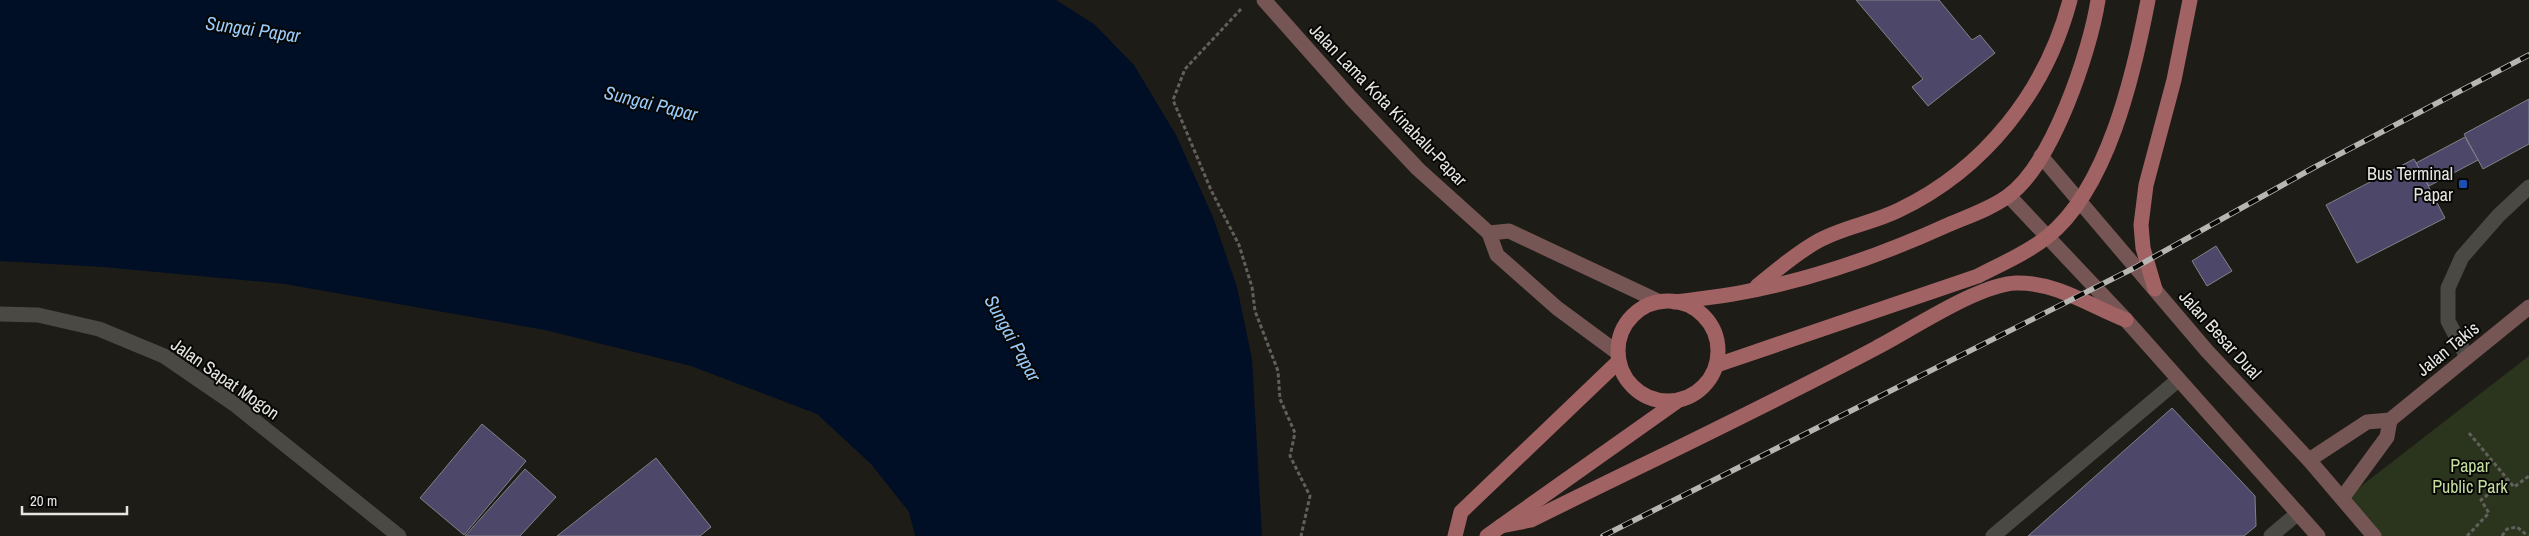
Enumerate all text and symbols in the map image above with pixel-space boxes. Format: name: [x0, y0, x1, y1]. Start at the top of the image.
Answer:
water label: Sungai Papar: [204, 9, 303, 49]
street label: Jalan Lama Kota Kinabalu-Papar: [1304, 18, 1473, 192]
water label: Sungai Papar: [602, 79, 701, 127]
place label: Bus Terminal Papar: [2367, 161, 2453, 207]
marker: Bus Terminal Papar: [2457, 178, 2469, 190]
street label: Jalan Besar Dual: [2173, 285, 2267, 385]
water label: Sungai Papar: [979, 290, 1048, 387]
street label: Jalan Takis: [2411, 316, 2484, 382]
street label: Jalan Sapat Mogon: [166, 332, 285, 425]
park label: Papar Public Park: [2432, 453, 2508, 499]
scale bar: [22, 484, 128, 516]
text: 20 m: [30, 490, 57, 511]

